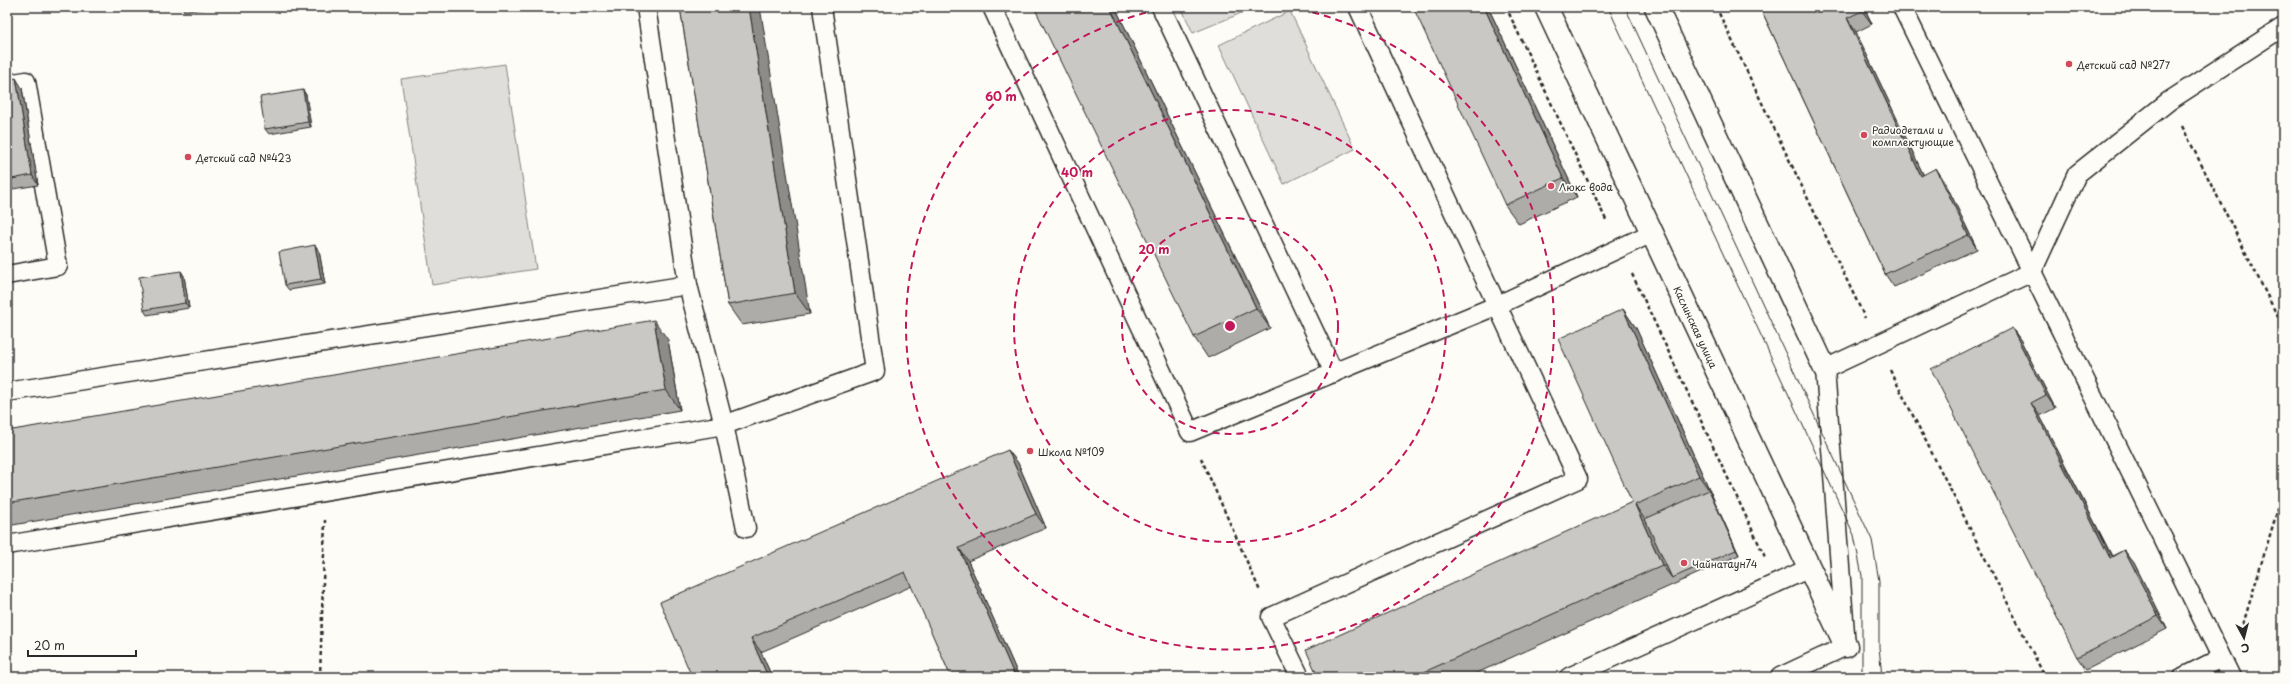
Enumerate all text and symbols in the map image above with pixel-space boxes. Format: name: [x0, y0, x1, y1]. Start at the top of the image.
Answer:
place label: Детский сад №277: [2076, 57, 2171, 72]
marker: Детский сад №277: [2064, 59, 2074, 69]
text: 60 m: [985, 87, 1017, 105]
place label: Радиодетали и комплектующие: [1872, 122, 1955, 150]
marker: Радиодетали и комплектующие: [1859, 130, 1869, 140]
place label: Детский сад №423: [195, 150, 291, 165]
marker: Детский сад №423: [183, 152, 193, 162]
text: 40 m: [1061, 163, 1093, 181]
place label: Люкс вода: [1559, 179, 1613, 194]
marker: Люкс вода: [1546, 181, 1556, 191]
text: 20 m: [1138, 240, 1170, 258]
street label: Каслинская улица: [1670, 283, 1722, 371]
centre of rings: [1223, 319, 1237, 333]
place label: Школа №109: [1038, 444, 1105, 459]
marker: Школа №109: [1025, 446, 1035, 456]
place label: Чайнатаун74: [1692, 556, 1758, 571]
marker: Чайнатаун74: [1679, 558, 1689, 568]
north arrow: [2224, 618, 2264, 658]
scale bar: [28, 632, 136, 658]
text: 20 m: [34, 636, 65, 654]
text: С: [2240, 639, 2250, 657]

